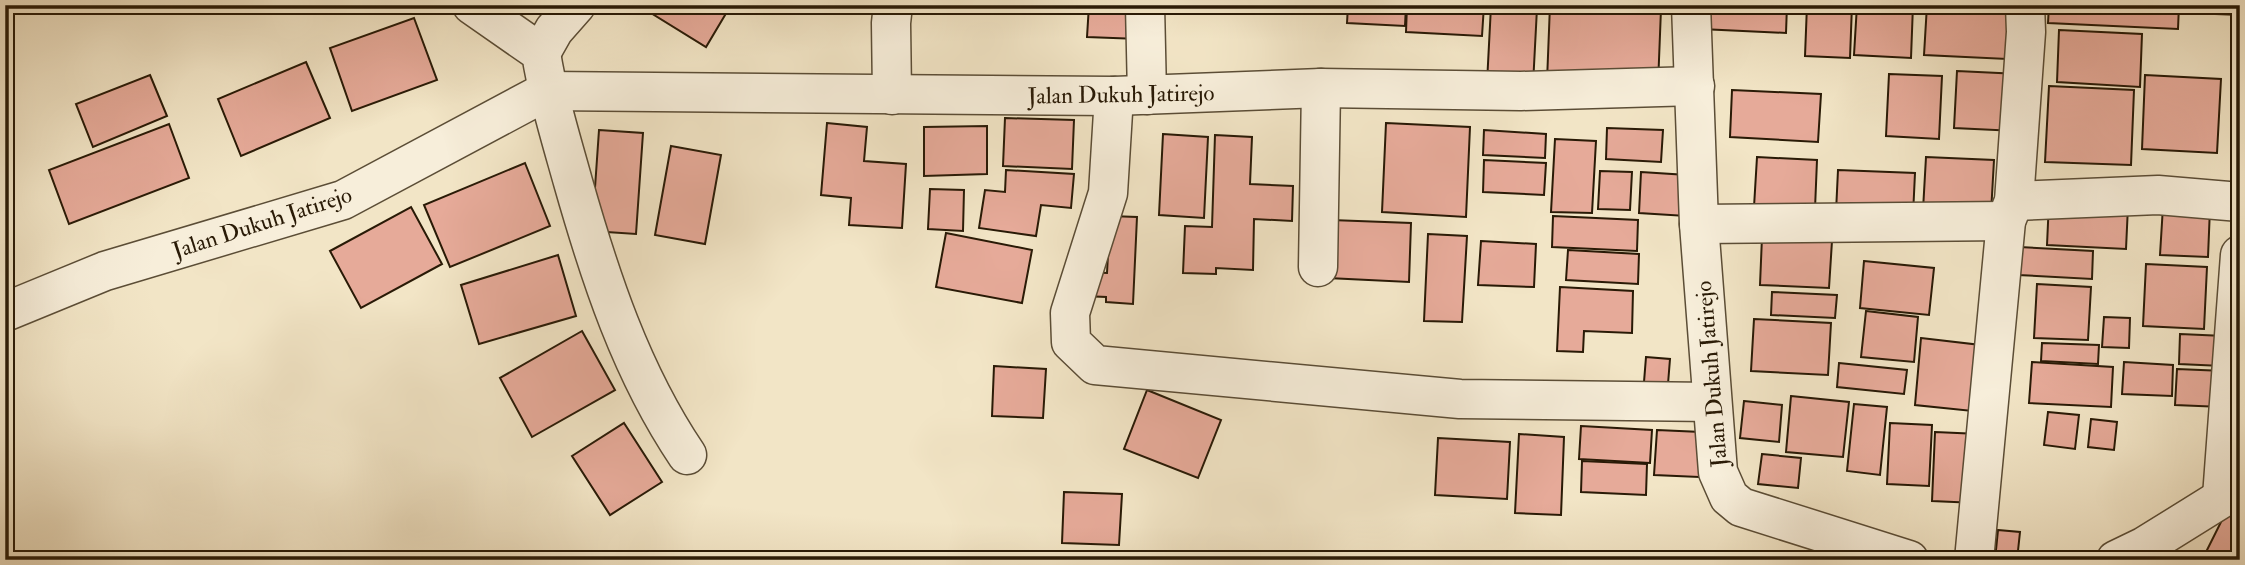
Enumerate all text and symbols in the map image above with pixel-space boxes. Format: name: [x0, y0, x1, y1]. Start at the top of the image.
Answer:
street label: Jalan Dukuh Jatirejo: [1026, 78, 1215, 111]
street label: Jalan Dukuh Jatirejo: [168, 180, 356, 265]
street label: Jalan Dukuh Jatirejo: [1689, 280, 1734, 469]

